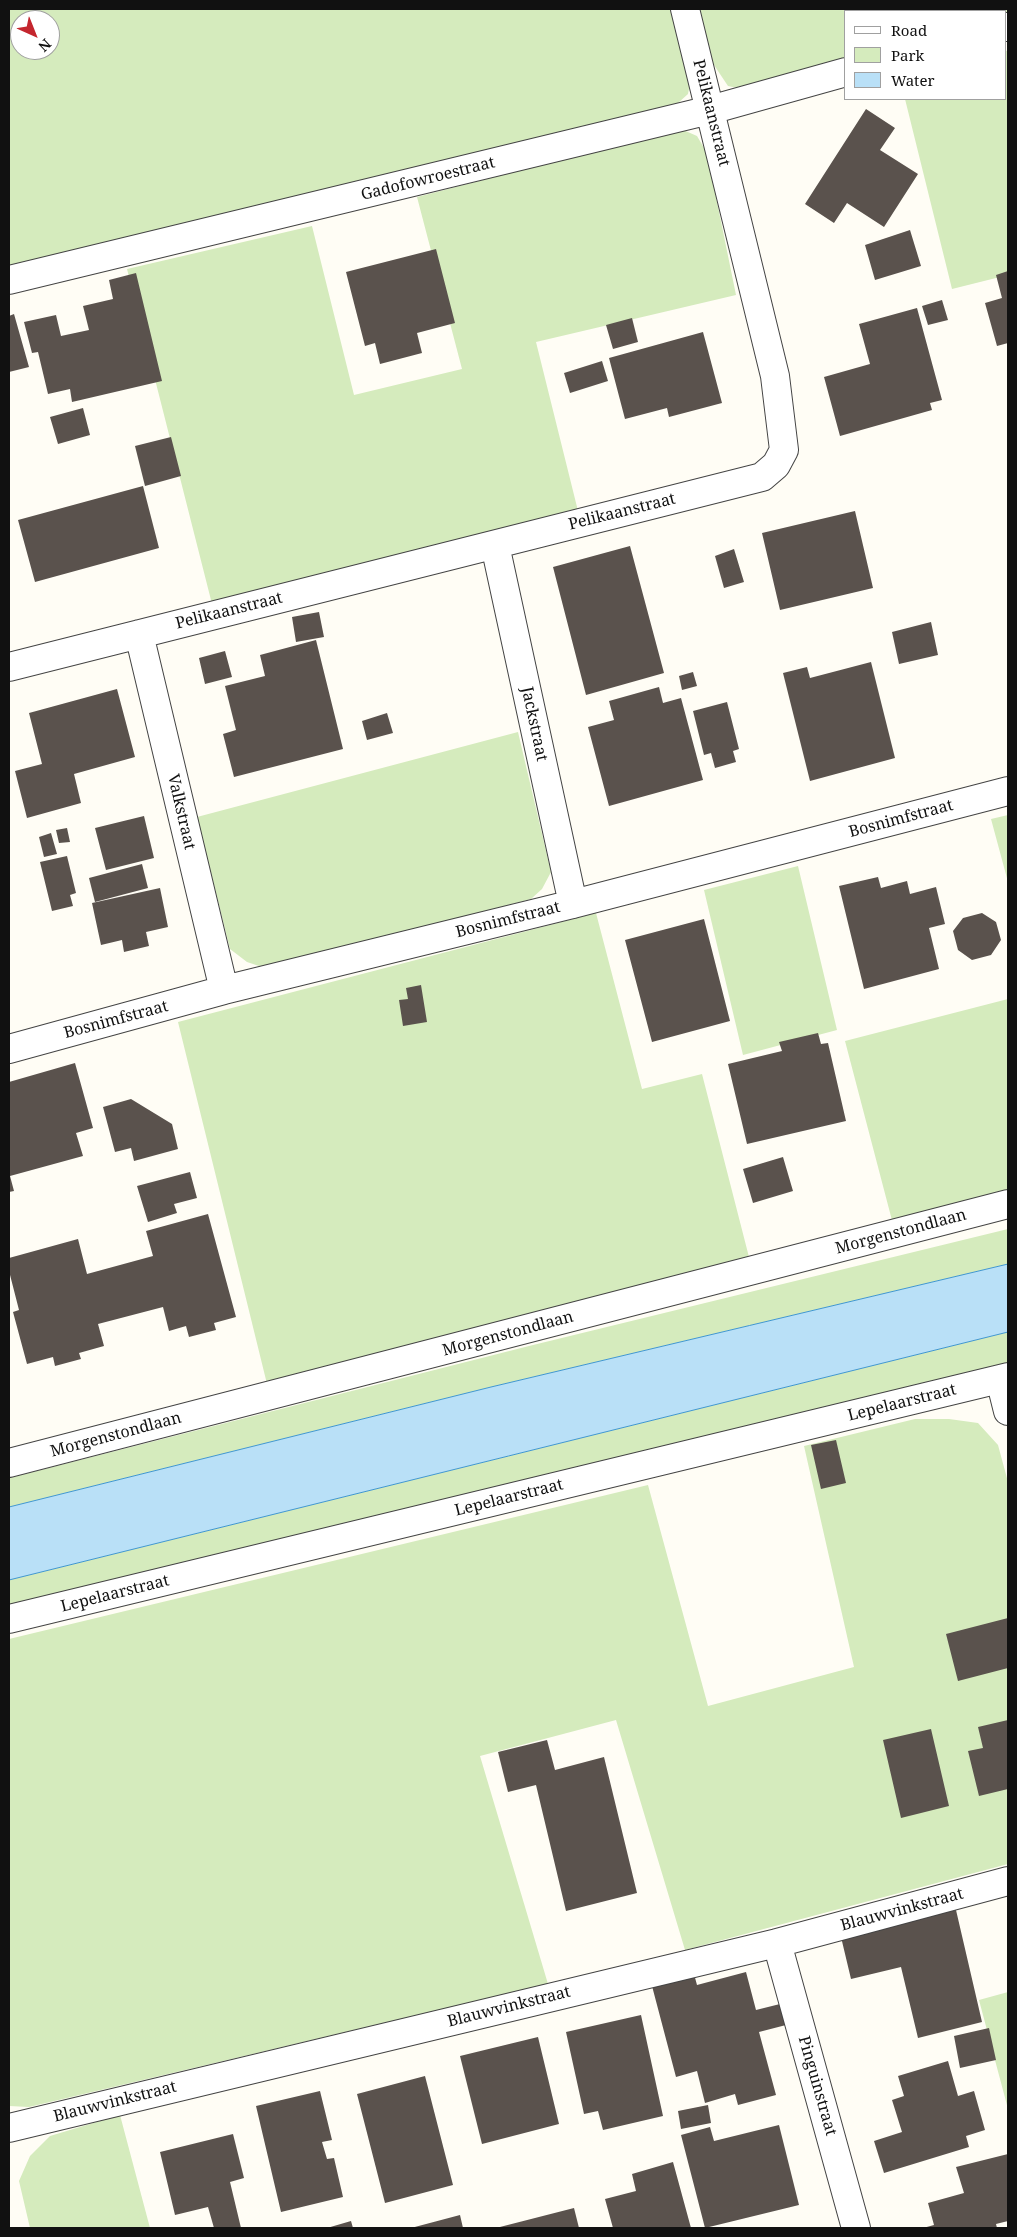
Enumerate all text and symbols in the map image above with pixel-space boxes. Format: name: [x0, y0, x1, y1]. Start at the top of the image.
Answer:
north arrow: [10, 10, 60, 60]
legend: [844, 10, 1007, 100]
text: Road: [891, 20, 927, 40]
text: N: [35, 35, 56, 56]
text: Park: [891, 45, 924, 65]
street label: Pelikaanstraat: [688, 57, 734, 169]
text: Water: [891, 70, 934, 90]
street label: Gadofowroestraat: [359, 153, 497, 205]
street label: Pelikaanstraat: [566, 489, 678, 535]
street label: Pelikaanstraat: [173, 588, 285, 634]
street label: Jackstraat: [517, 685, 551, 763]
street label: Valkstraat: [163, 772, 199, 852]
street label: Bosnimfstraat: [847, 796, 955, 842]
street label: Bosnimfstraat: [454, 898, 562, 942]
street label: Bosnimfstraat: [62, 997, 170, 1043]
street label: Morgenstondlaan: [833, 1205, 969, 1259]
street label: Morgenstondlaan: [440, 1307, 576, 1361]
street label: Lepelaarstraat: [846, 1380, 958, 1426]
street label: Morgenstondlaan: [48, 1408, 184, 1462]
street label: Lepelaarstraat: [453, 1475, 565, 1521]
street label: Lepelaarstraat: [59, 1571, 171, 1617]
street label: Blauwvinkstraat: [839, 1884, 965, 1936]
street label: Blauwvinkstraat: [445, 1982, 573, 2032]
street label: Pinguinstraat: [794, 2034, 840, 2138]
street label: Blauwvinkstraat: [51, 2077, 179, 2127]

